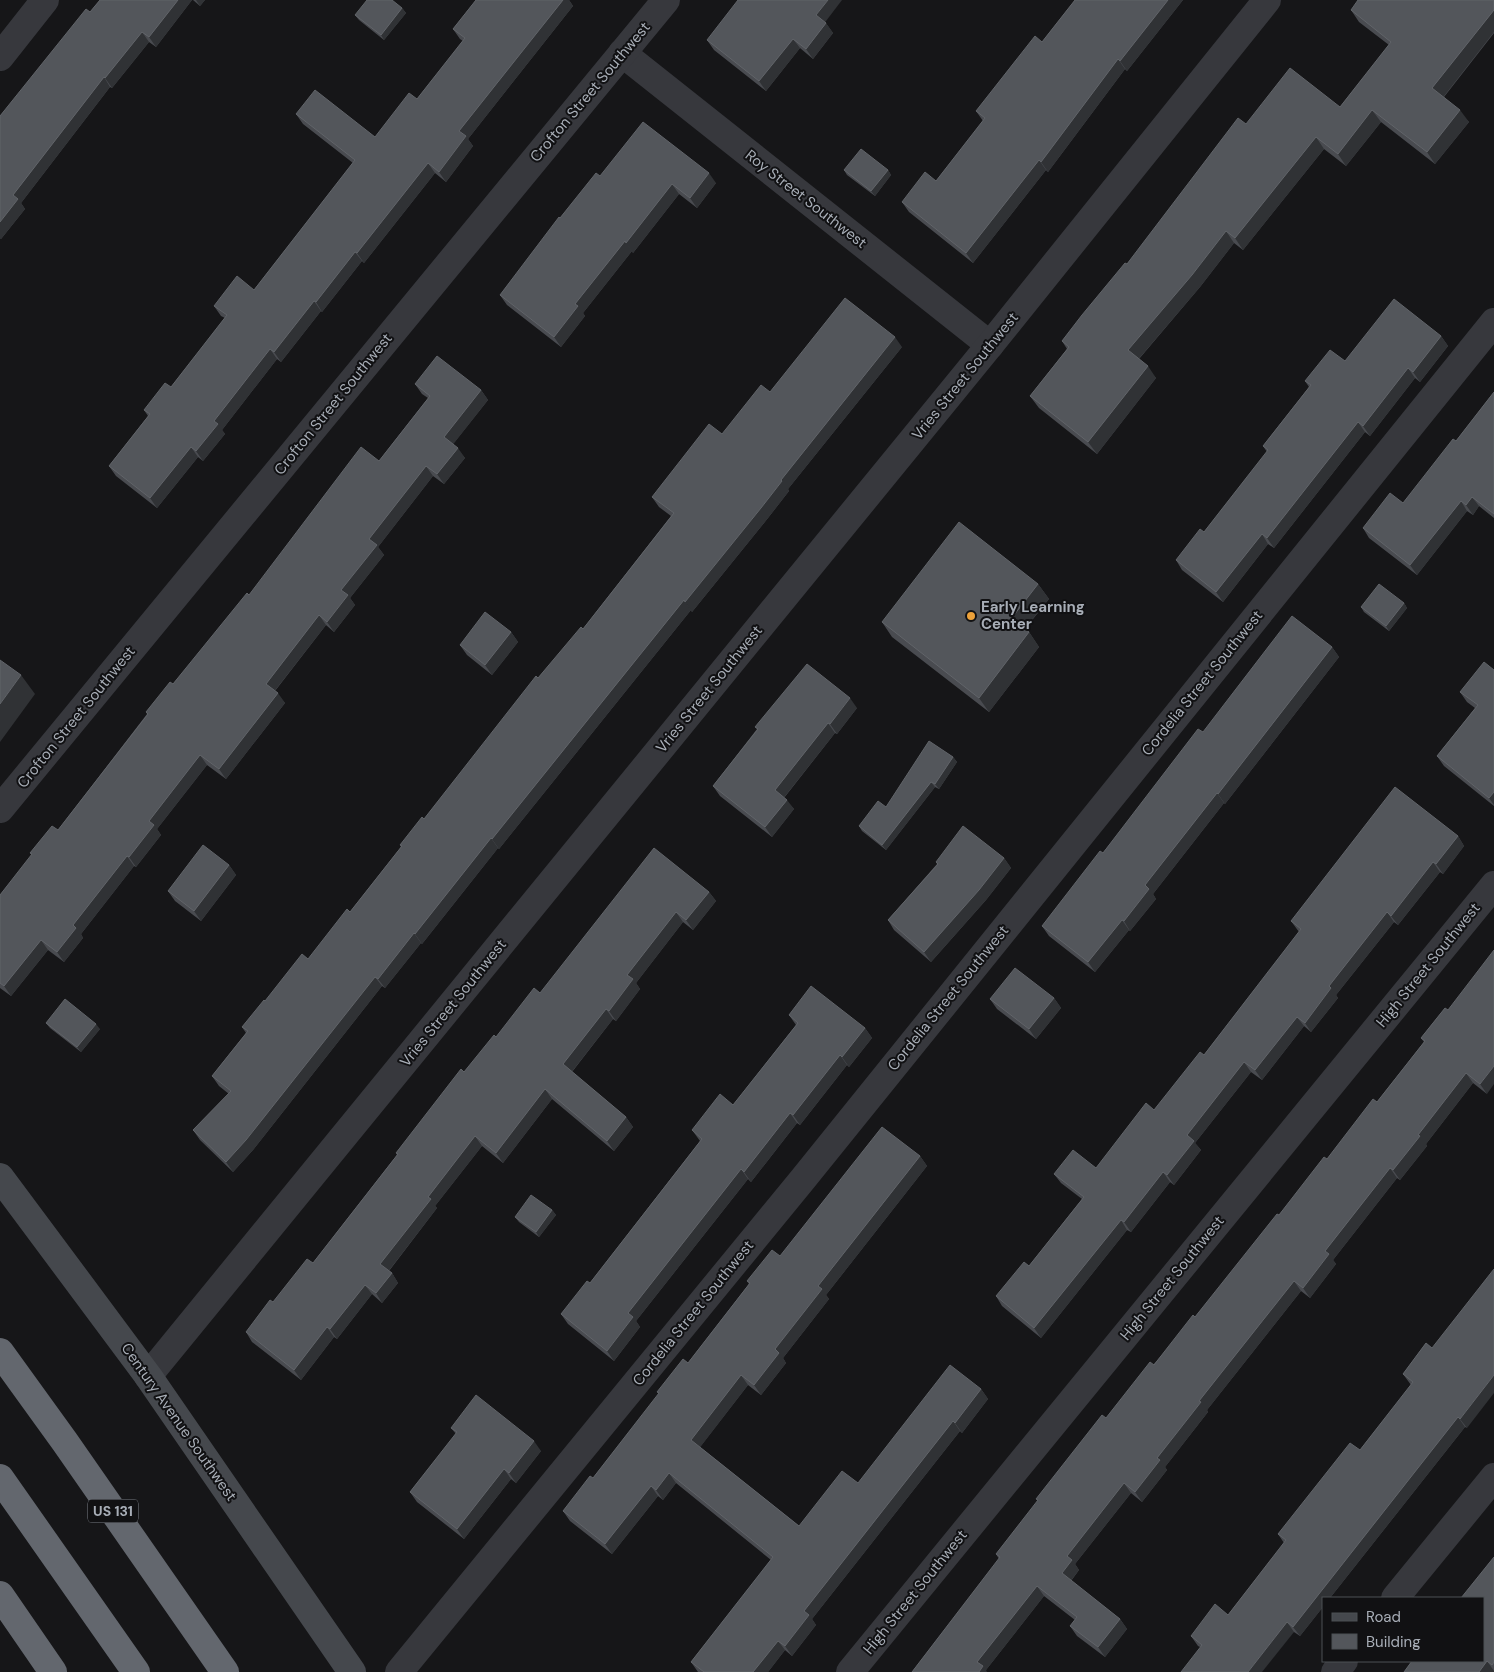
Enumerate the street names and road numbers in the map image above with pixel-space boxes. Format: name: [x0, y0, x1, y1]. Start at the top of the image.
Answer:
street label: Crofton Street Southwest: [525, 18, 655, 166]
street label: Roy Street Southwest: [741, 145, 871, 253]
street label: Vries Street Southwest: [907, 308, 1023, 444]
street label: Crofton Street Southwest: [269, 329, 397, 479]
street label: Cordelia Street Southwest: [1137, 606, 1267, 760]
street label: Vries Street Southwest: [651, 621, 767, 757]
street label: Crofton Street Southwest: [12, 642, 140, 792]
street label: High Street Southwest: [1372, 898, 1485, 1031]
street label: Cordelia Street Southwest: [883, 921, 1013, 1075]
street label: Vries Street Southwest: [395, 935, 511, 1071]
street label: High Street Southwest: [1116, 1211, 1229, 1344]
street label: Cordelia Street Southwest: [628, 1236, 758, 1390]
street label: Century Avenue Southwest: [117, 1339, 241, 1505]
road number: US 131: [88, 1500, 138, 1522]
street label: High Street Southwest: [859, 1525, 972, 1658]

